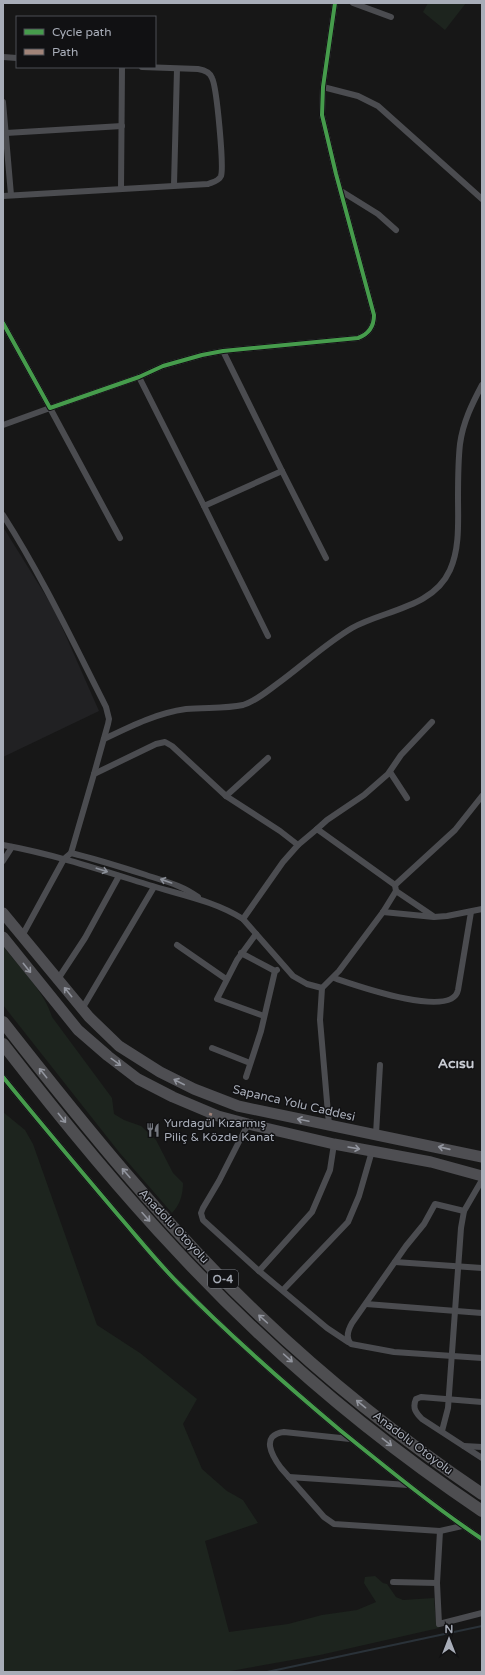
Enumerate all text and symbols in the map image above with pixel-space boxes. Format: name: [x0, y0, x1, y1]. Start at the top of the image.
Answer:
legend: [16, 16, 156, 68]
text: Cycle path: [52, 25, 111, 39]
text: Path: [52, 45, 78, 59]
one-way arrow: [95, 867, 107, 875]
one-way arrow: [161, 877, 173, 885]
one-way arrow: [23, 962, 32, 973]
one-way arrow: [64, 987, 73, 998]
district label: Acısu: [438, 1055, 474, 1072]
one-way arrow: [110, 1058, 121, 1066]
one-way arrow: [39, 1068, 47, 1079]
one-way arrow: [173, 1077, 185, 1085]
street label: Sapanca Yolu Caddesi: [231, 1082, 357, 1124]
one-way arrow: [58, 1113, 66, 1124]
one-way arrow: [297, 1115, 310, 1123]
place label: Yurdagül Kızarmış Piliç & Közde Kanat: [164, 1116, 275, 1144]
restaurant icon: Yurdagül Kızarmış Piliç & Közde Kanat: [145, 1122, 161, 1138]
one-way arrow: [438, 1143, 451, 1151]
one-way arrow: [347, 1144, 360, 1152]
one-way arrow: [121, 1168, 130, 1179]
street label: Anadolu Otoyolu: [136, 1186, 212, 1266]
one-way arrow: [142, 1212, 151, 1222]
road number: O-4: [208, 1270, 238, 1288]
one-way arrow: [258, 1314, 268, 1323]
one-way arrow: [283, 1353, 293, 1363]
one-way arrow: [356, 1399, 367, 1408]
street label: Anadolu Otoyolu: [370, 1408, 456, 1478]
one-way arrow: [382, 1437, 393, 1446]
north arrow: [429, 1619, 469, 1659]
text: N: [445, 1623, 453, 1636]

